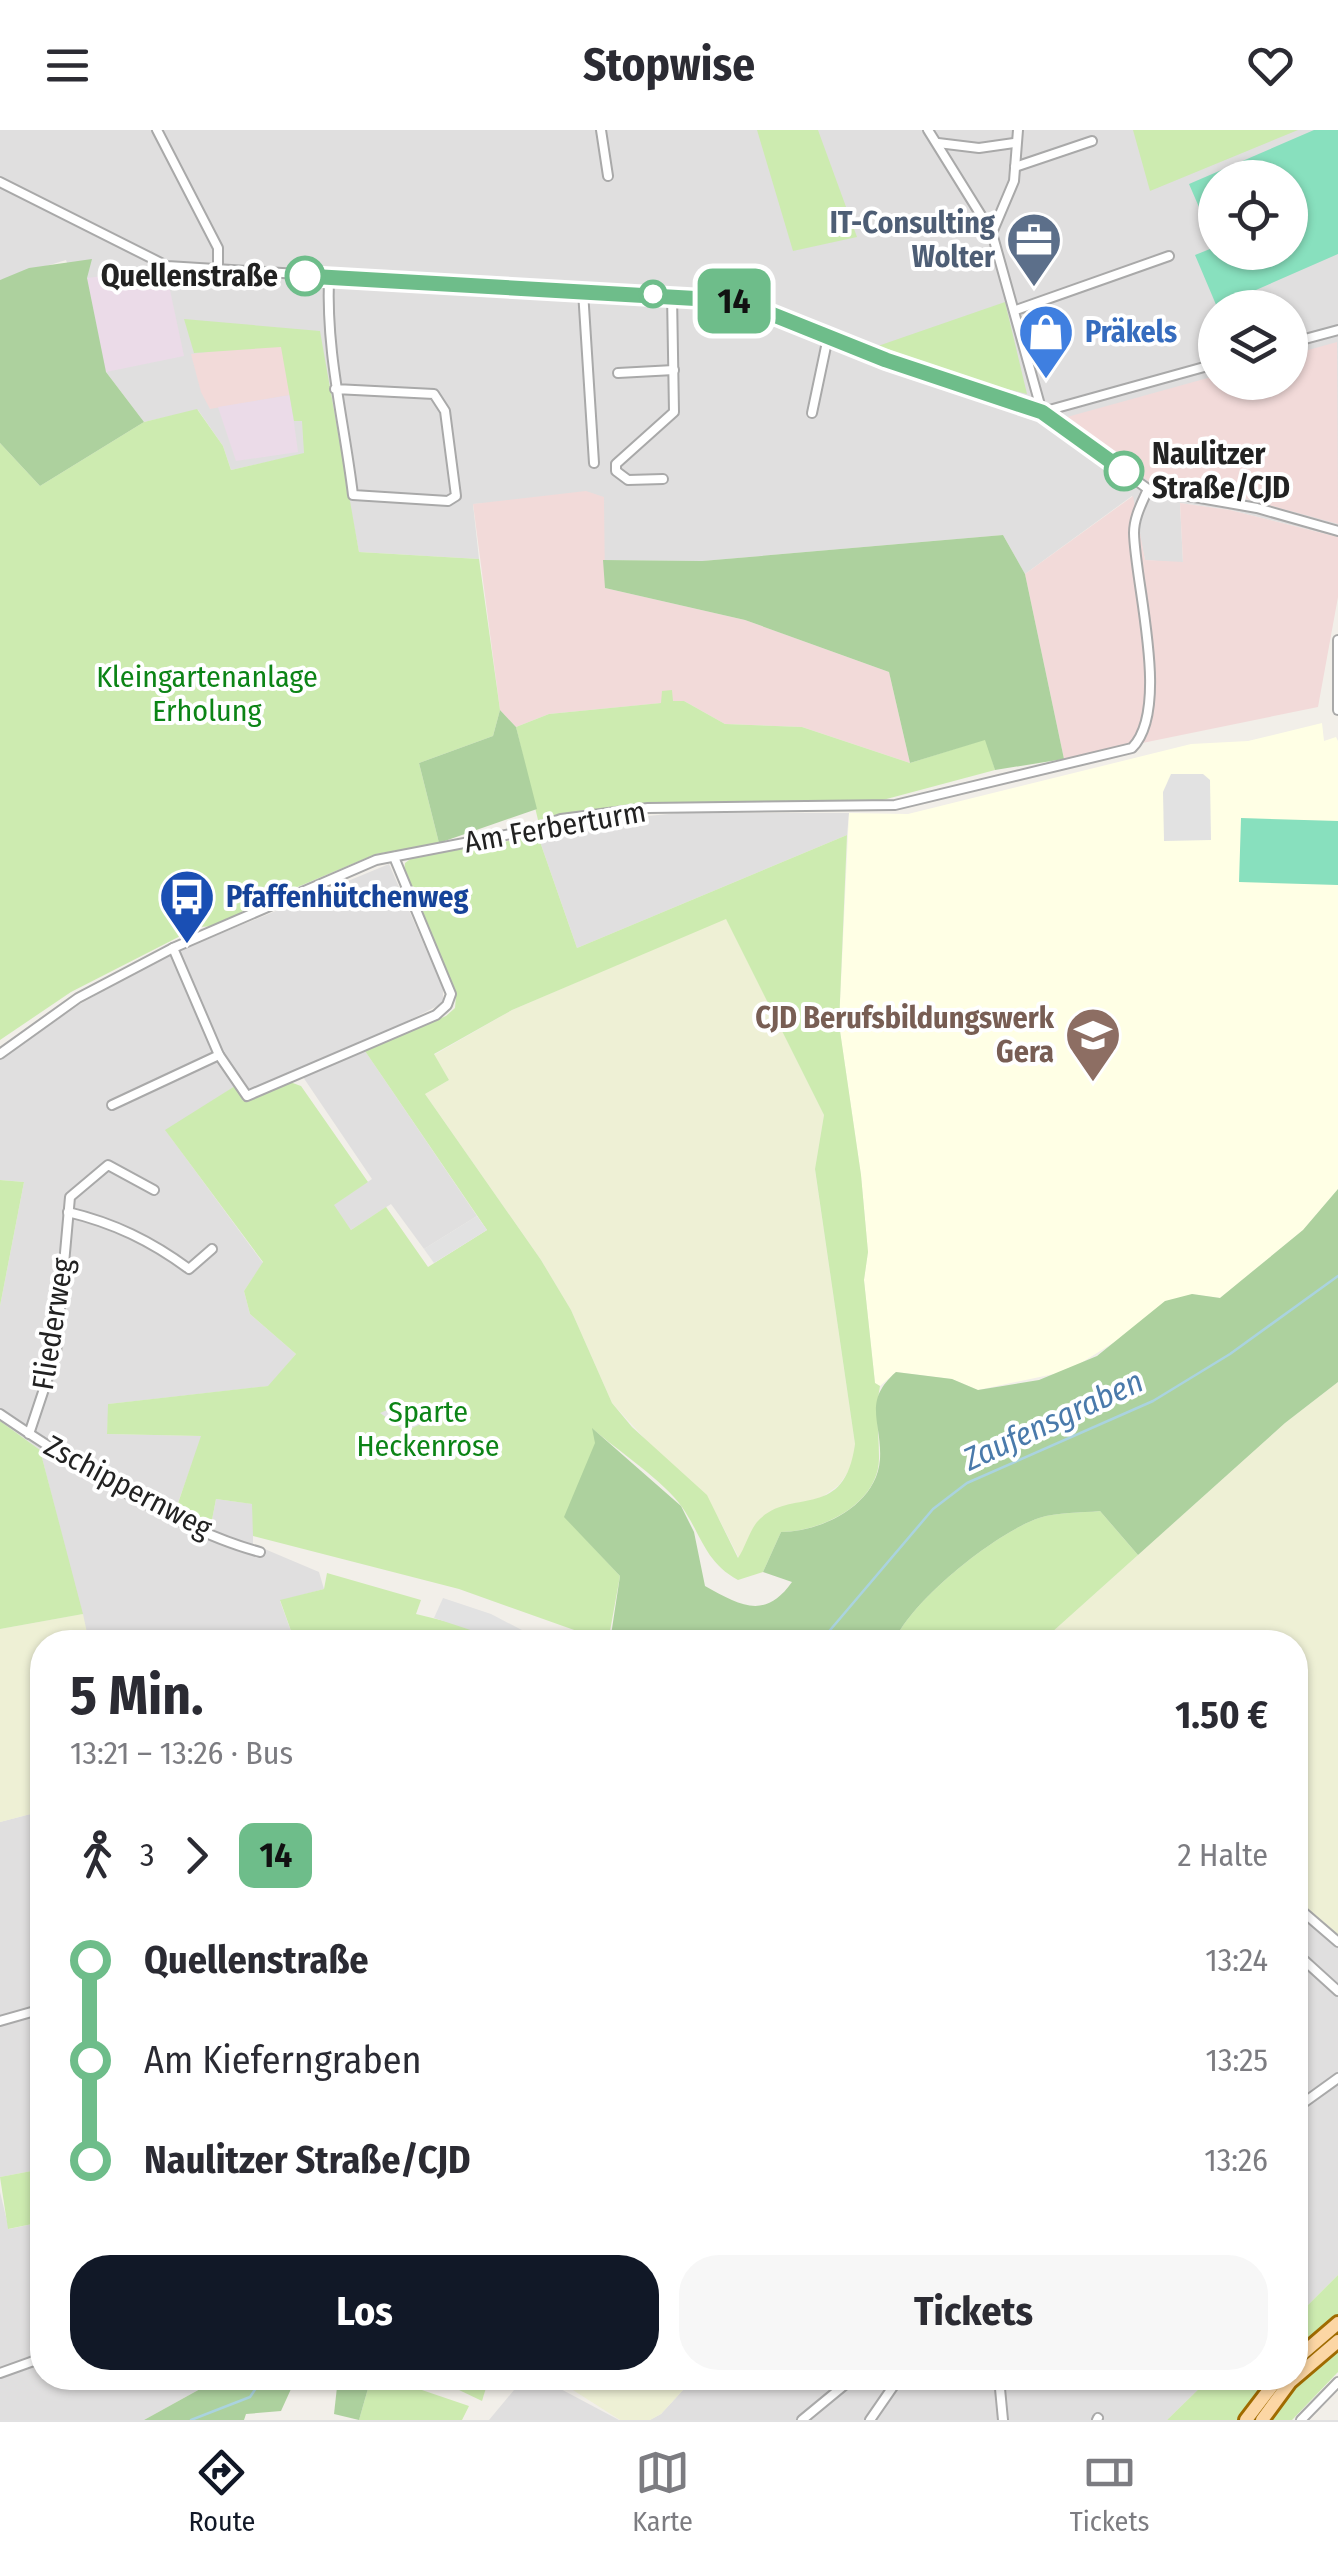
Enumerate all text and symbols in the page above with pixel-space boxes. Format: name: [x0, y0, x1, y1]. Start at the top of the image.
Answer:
icon: menu: [40, 38, 95, 93]
text: Stopwise: [583, 38, 755, 92]
icon: heart: [1243, 38, 1298, 93]
map controls: [1198, 160, 1308, 400]
button: locate: [1198, 160, 1308, 270]
place label: IT-Consulting Wolter: [830, 205, 996, 275]
office icon: IT-Consulting Wolter: [1004, 210, 1064, 289]
marker: Quellenstraße: [286, 257, 324, 295]
place label: Quellenstraße: [101, 258, 278, 294]
line badge: 14: [689, 268, 779, 334]
text: 14: [718, 280, 750, 322]
unlabelled marker: [640, 281, 666, 307]
button: layers: [1198, 290, 1308, 400]
shop icon: Präkels: [1016, 302, 1076, 381]
place label: Präkels: [1085, 314, 1177, 350]
place label: Naulitzer Straße/CJD: [1152, 436, 1290, 506]
marker: Naulitzer Straße/CJD: [1105, 452, 1143, 490]
park label: Kleingartenanlage Erholung: [96, 659, 318, 729]
street label: Am Ferberturm: [461, 793, 649, 861]
bus stop icon: Pfaffenhütchenweg: [157, 867, 217, 946]
place label: Pfaffenhütchenweg: [226, 879, 469, 915]
place label: CJD Berufsbildungswerk Gera: [755, 1000, 1055, 1070]
school or university icon: CJD Berufsbildungswerk Gera: [1063, 1005, 1123, 1084]
street label: Fliederweg: [25, 1255, 81, 1393]
water label: Zaufensgraben: [956, 1362, 1149, 1479]
park label: Sparte Heckenrose: [356, 1394, 500, 1464]
street label: Zschippernweg: [38, 1428, 219, 1547]
text: 5 Min.: [70, 1663, 204, 1729]
text: 1.50 €: [1175, 1692, 1268, 1738]
text: 13:21 – 13:26 · Bus: [70, 1734, 293, 1772]
icon: walk: [70, 1828, 125, 1883]
icon: forward: [169, 1828, 224, 1883]
text: 14: [259, 1834, 292, 1876]
text: 3: [140, 1836, 154, 1874]
text: 2 Halte: [1177, 1836, 1268, 1874]
text: Quellenstraße: [144, 1937, 369, 1983]
text: 13:24: [1205, 1941, 1268, 1979]
text: Am Kieferngraben: [144, 2037, 421, 2083]
text: 13:25: [1206, 2041, 1268, 2079]
text: Naulitzer Straße/CJD: [144, 2137, 471, 2183]
text: 13:26: [1204, 2141, 1268, 2179]
button: Los: [70, 2255, 659, 2370]
button: Tickets: [679, 2255, 1268, 2370]
tab: Route: [188, 2445, 255, 2538]
tab: Karte: [632, 2445, 693, 2538]
tab: Tickets: [1070, 2445, 1150, 2538]

